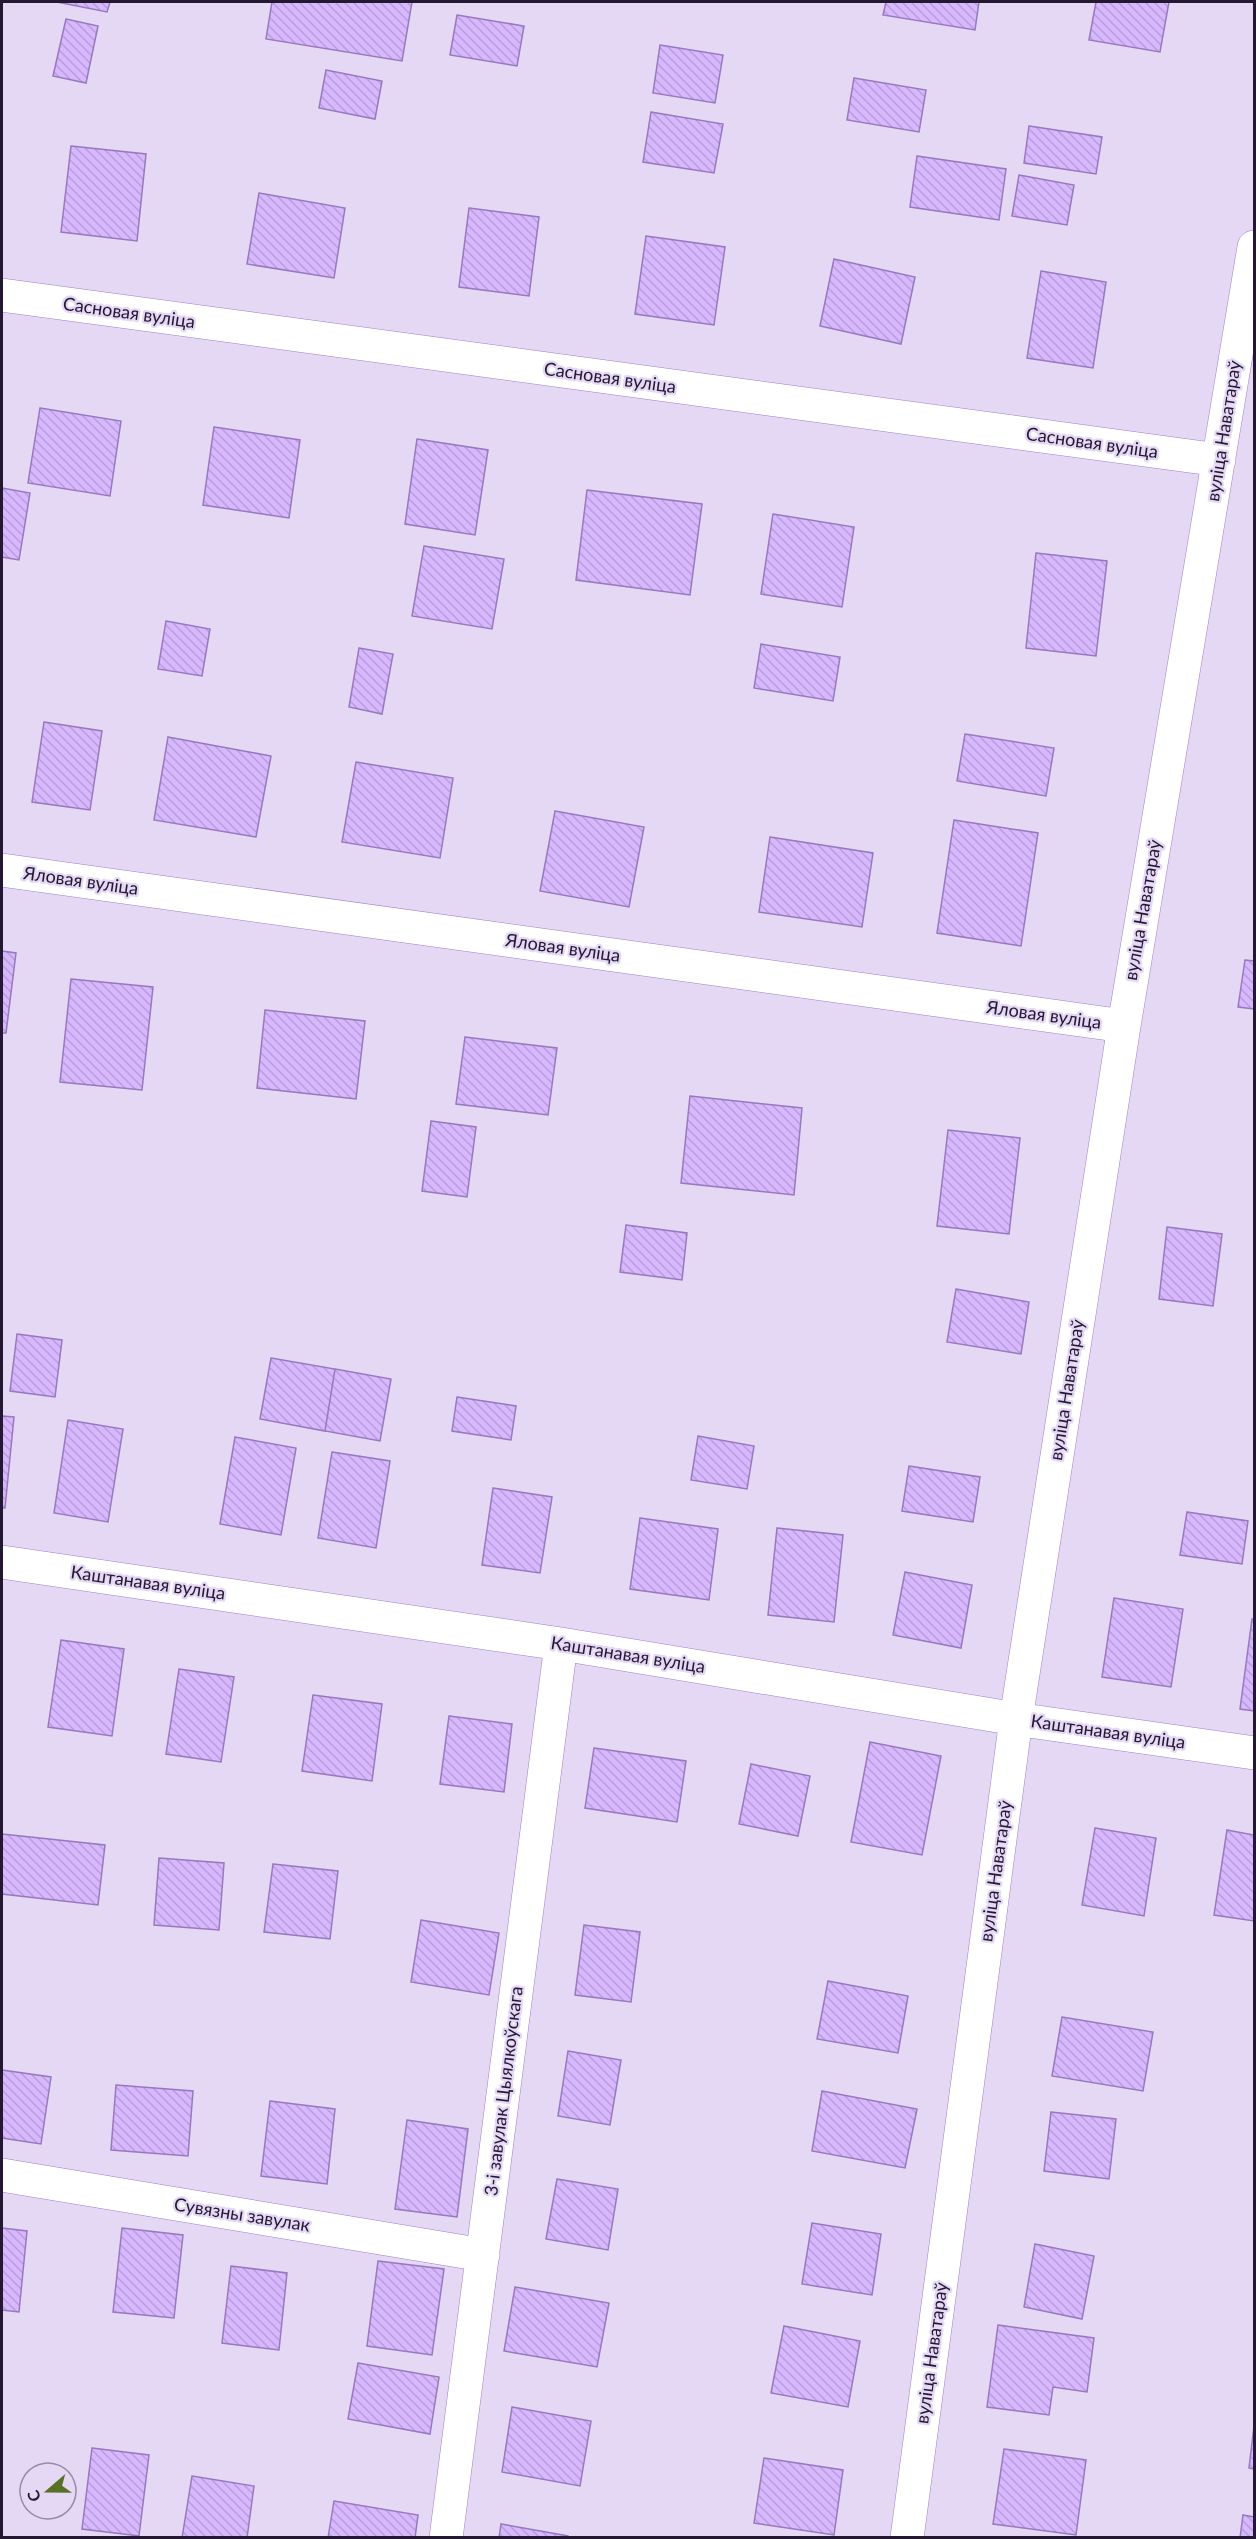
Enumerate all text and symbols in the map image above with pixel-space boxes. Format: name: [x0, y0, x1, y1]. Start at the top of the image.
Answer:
street label: Сасновая вуліца: [62, 292, 197, 332]
street label: Сасновая вуліца: [543, 357, 678, 397]
street label: вуліца Наватараў: [1201, 358, 1245, 503]
street label: Сасновая вуліца: [1025, 422, 1160, 462]
street label: вуліца Наватараў: [1119, 837, 1165, 982]
street label: Яловая вуліца: [21, 861, 140, 899]
street label: Яловая вуліца: [503, 928, 622, 966]
street label: Яловая вуліца: [984, 995, 1103, 1033]
street label: вуліца Наватараў: [1044, 1317, 1088, 1462]
street label: Каштанавая вуліца: [69, 1560, 227, 1604]
street label: Каштанавая вуліца: [549, 1631, 707, 1677]
street label: Каштанавая вуліца: [1029, 1709, 1187, 1753]
street label: вуліца Наватараў: [974, 1798, 1016, 1943]
street label: 3-і завулак Цыялкоўскага: [479, 1985, 527, 2197]
street label: Сувязны завулак: [173, 2192, 312, 2236]
street label: вуліца Наватараў: [910, 2280, 952, 2425]
north arrow: [18, 2461, 78, 2521]
text: С: [23, 2488, 44, 2505]

